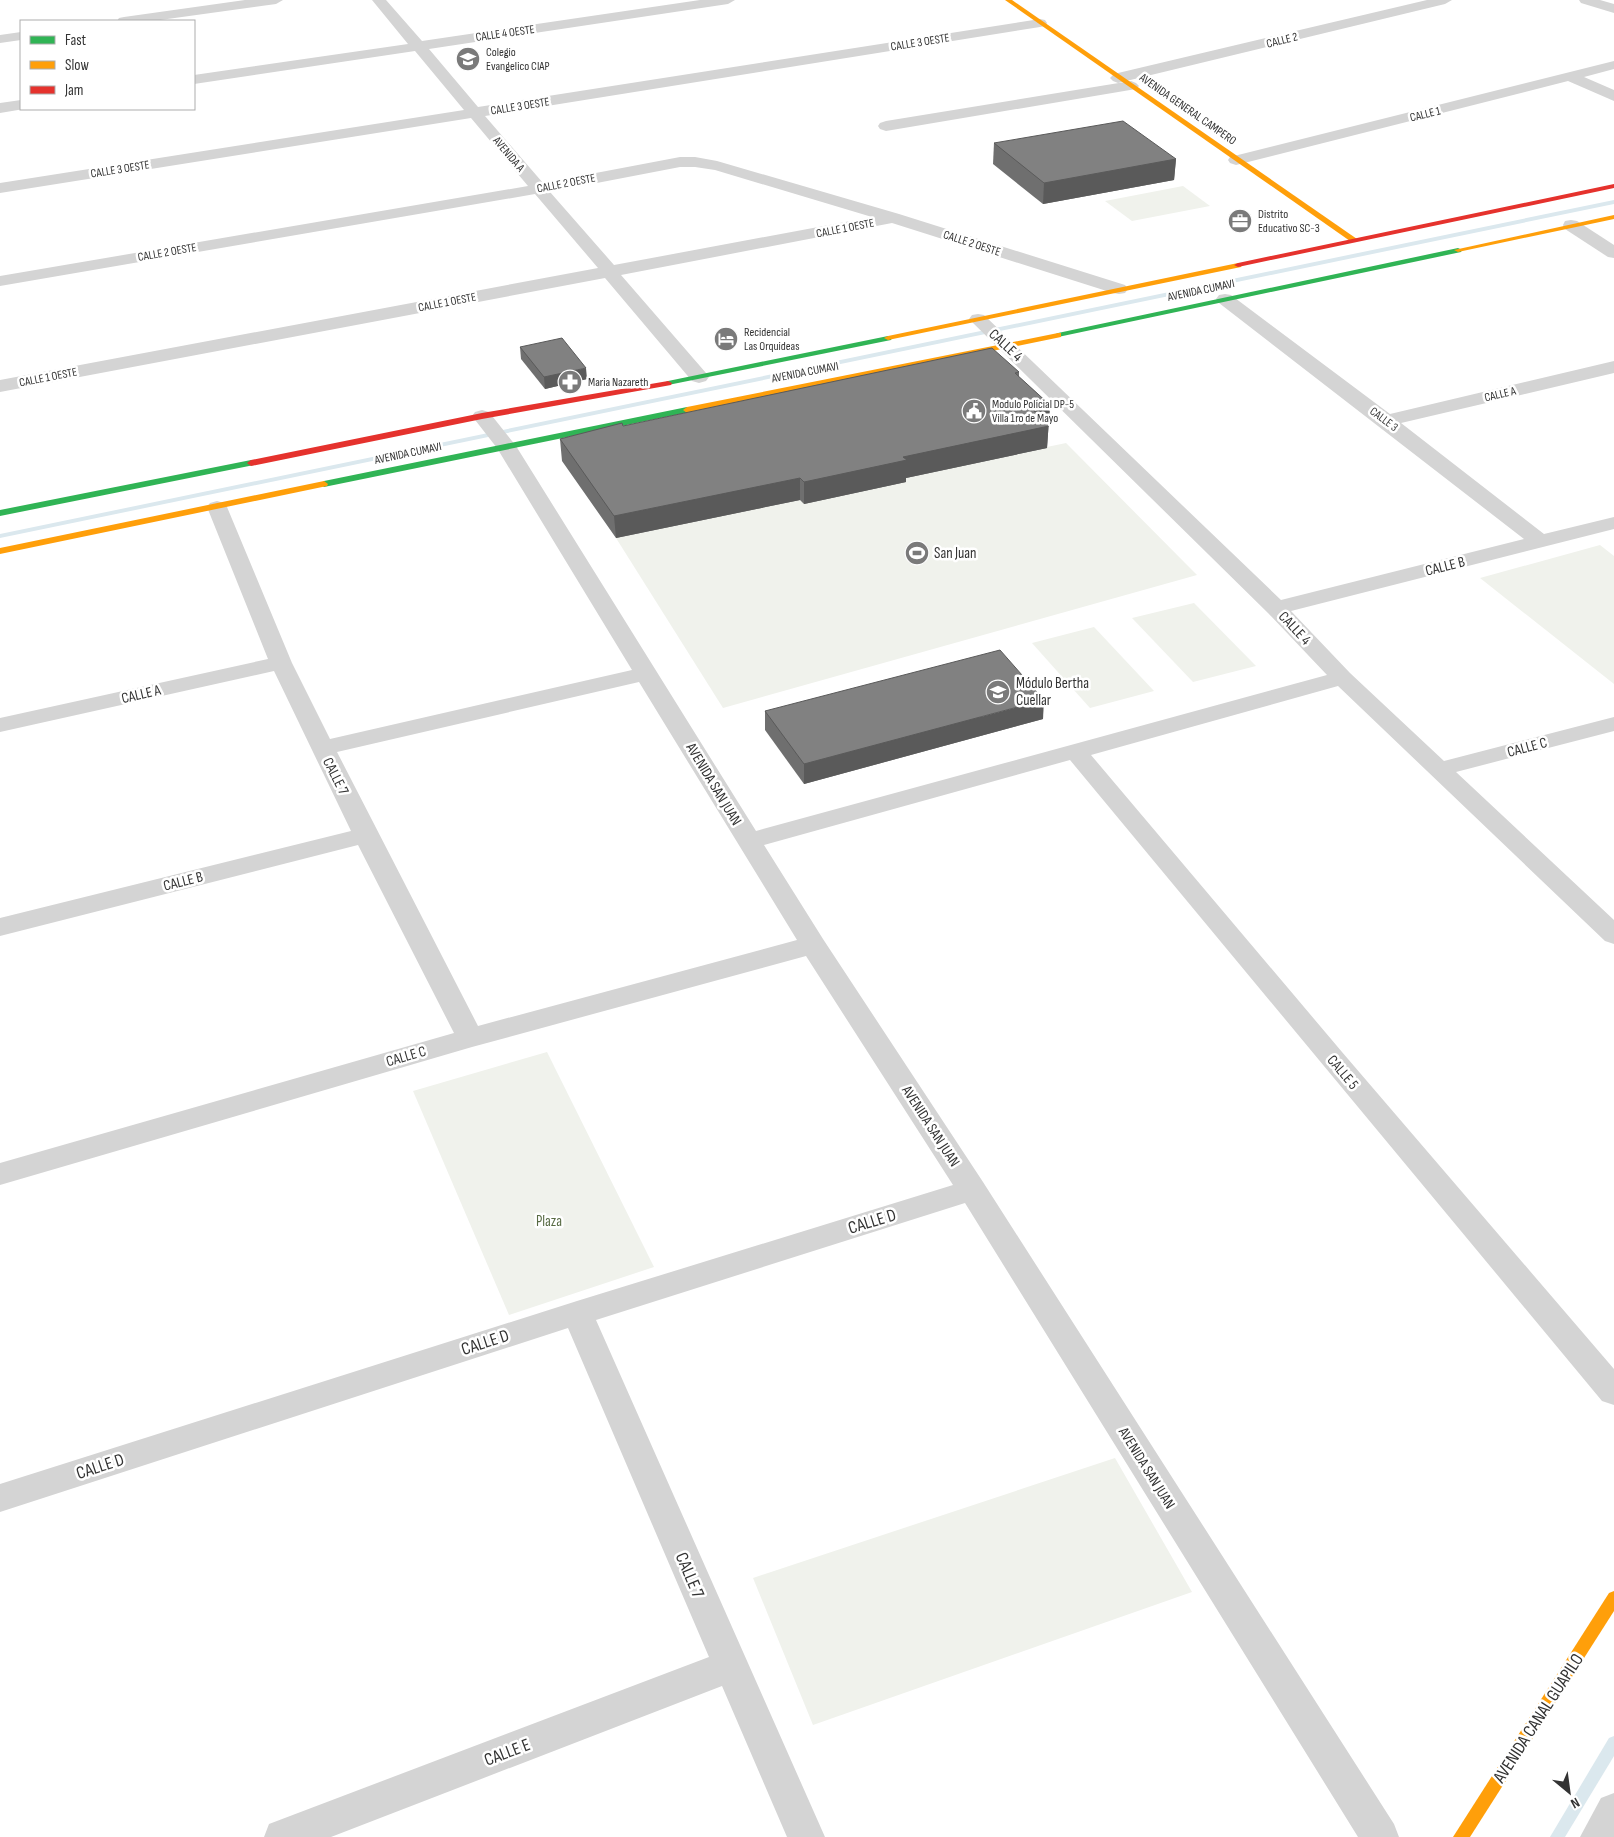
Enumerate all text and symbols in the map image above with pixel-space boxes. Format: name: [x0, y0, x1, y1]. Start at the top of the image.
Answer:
legend: [20, 20, 195, 110]
street label: CALLE 4 OESTE: [475, 22, 536, 45]
street label: CALLE 2: [1265, 29, 1299, 52]
street label: CALLE 3 OESTE: [890, 30, 951, 55]
text: Fast: [65, 31, 87, 50]
place label: Colegio Evangelico CIAP: [486, 45, 550, 74]
school or university icon: Colegio Evangelico CIAP: [455, 46, 481, 72]
text: Slow: [65, 56, 89, 75]
street label: AVENIDA GENERAL CAMPERO: [1136, 70, 1239, 149]
text: Jam: [64, 81, 83, 100]
street label: CALLE 3 OESTE: [490, 94, 551, 119]
street label: CALLE 1: [1408, 103, 1443, 126]
street label: AVENIDA A: [489, 133, 528, 176]
street label: CALLE 3 OESTE: [90, 157, 151, 182]
street label: CALLE 2 OESTE: [536, 170, 597, 197]
place label: Distrito Educativo SC-3: [1258, 207, 1320, 236]
office icon: Distrito Educativo SC-3: [1227, 208, 1253, 234]
street label: CALLE 1 OESTE: [815, 216, 875, 241]
street label: CALLE 2 OESTE: [941, 227, 1002, 260]
street label: CALLE 2 OESTE: [137, 240, 198, 265]
street label: AVENIDA CUMAVI: [1165, 276, 1236, 305]
street label: CALLE 1 OESTE: [417, 290, 477, 315]
place label: Recidencial Las Orquideas: [744, 325, 799, 354]
street label: CALLE 4: [985, 325, 1027, 366]
hotel icon: Recidencial Las Orquideas: [713, 326, 739, 352]
street label: AVENIDA CUMAVI: [769, 359, 840, 387]
street label: CALLE 1 OESTE: [18, 365, 78, 390]
pharmacy icon: Maria Nazareth: [557, 369, 583, 395]
place label: Maria Nazareth: [588, 375, 648, 390]
street label: CALLE A: [1483, 383, 1518, 405]
place label: Modulo Policial DP-5 Villa 1ro de Mayo: [992, 397, 1074, 426]
public building icon: Modulo Policial DP-5 Villa 1ro de Mayo: [961, 398, 987, 424]
street label: CALLE 3: [1367, 404, 1401, 435]
street label: AVENIDA CUMAVI: [372, 439, 443, 468]
sports icon: San Juan: [904, 540, 930, 566]
place label: San Juan: [934, 544, 977, 563]
street label: CALLE B: [1423, 552, 1467, 581]
street label: CALLE 4: [1274, 607, 1315, 649]
place label: Módulo Bertha Cuellar: [1016, 674, 1089, 710]
school or university icon: Módulo Bertha Cuellar: [985, 679, 1011, 705]
street label: CALLE A: [120, 681, 163, 708]
street label: CALLE C: [1505, 733, 1549, 762]
street label: AVENIDA SAN JUAN: [681, 739, 746, 829]
street label: CALLE 7: [318, 754, 353, 798]
street label: CALLE B: [161, 867, 205, 896]
street label: CALLE C: [384, 1042, 428, 1071]
street label: CALLE 5: [1323, 1051, 1363, 1094]
street label: AVENIDA SAN JUAN: [897, 1081, 964, 1170]
street label: CALLE D: [846, 1204, 899, 1239]
park label: Plaza: [536, 1212, 562, 1231]
street label: CALLE D: [459, 1325, 512, 1360]
street label: AVENIDA SAN JUAN: [1113, 1423, 1179, 1513]
street label: CALLE D: [74, 1449, 127, 1484]
street label: CALLE 7: [671, 1549, 709, 1602]
street label: AVENIDA CANAL GUAPILO: [1488, 1650, 1588, 1788]
street label: CALLE E: [481, 1734, 533, 1771]
north arrow: [1544, 1767, 1594, 1817]
text: N: [1568, 1794, 1582, 1812]

